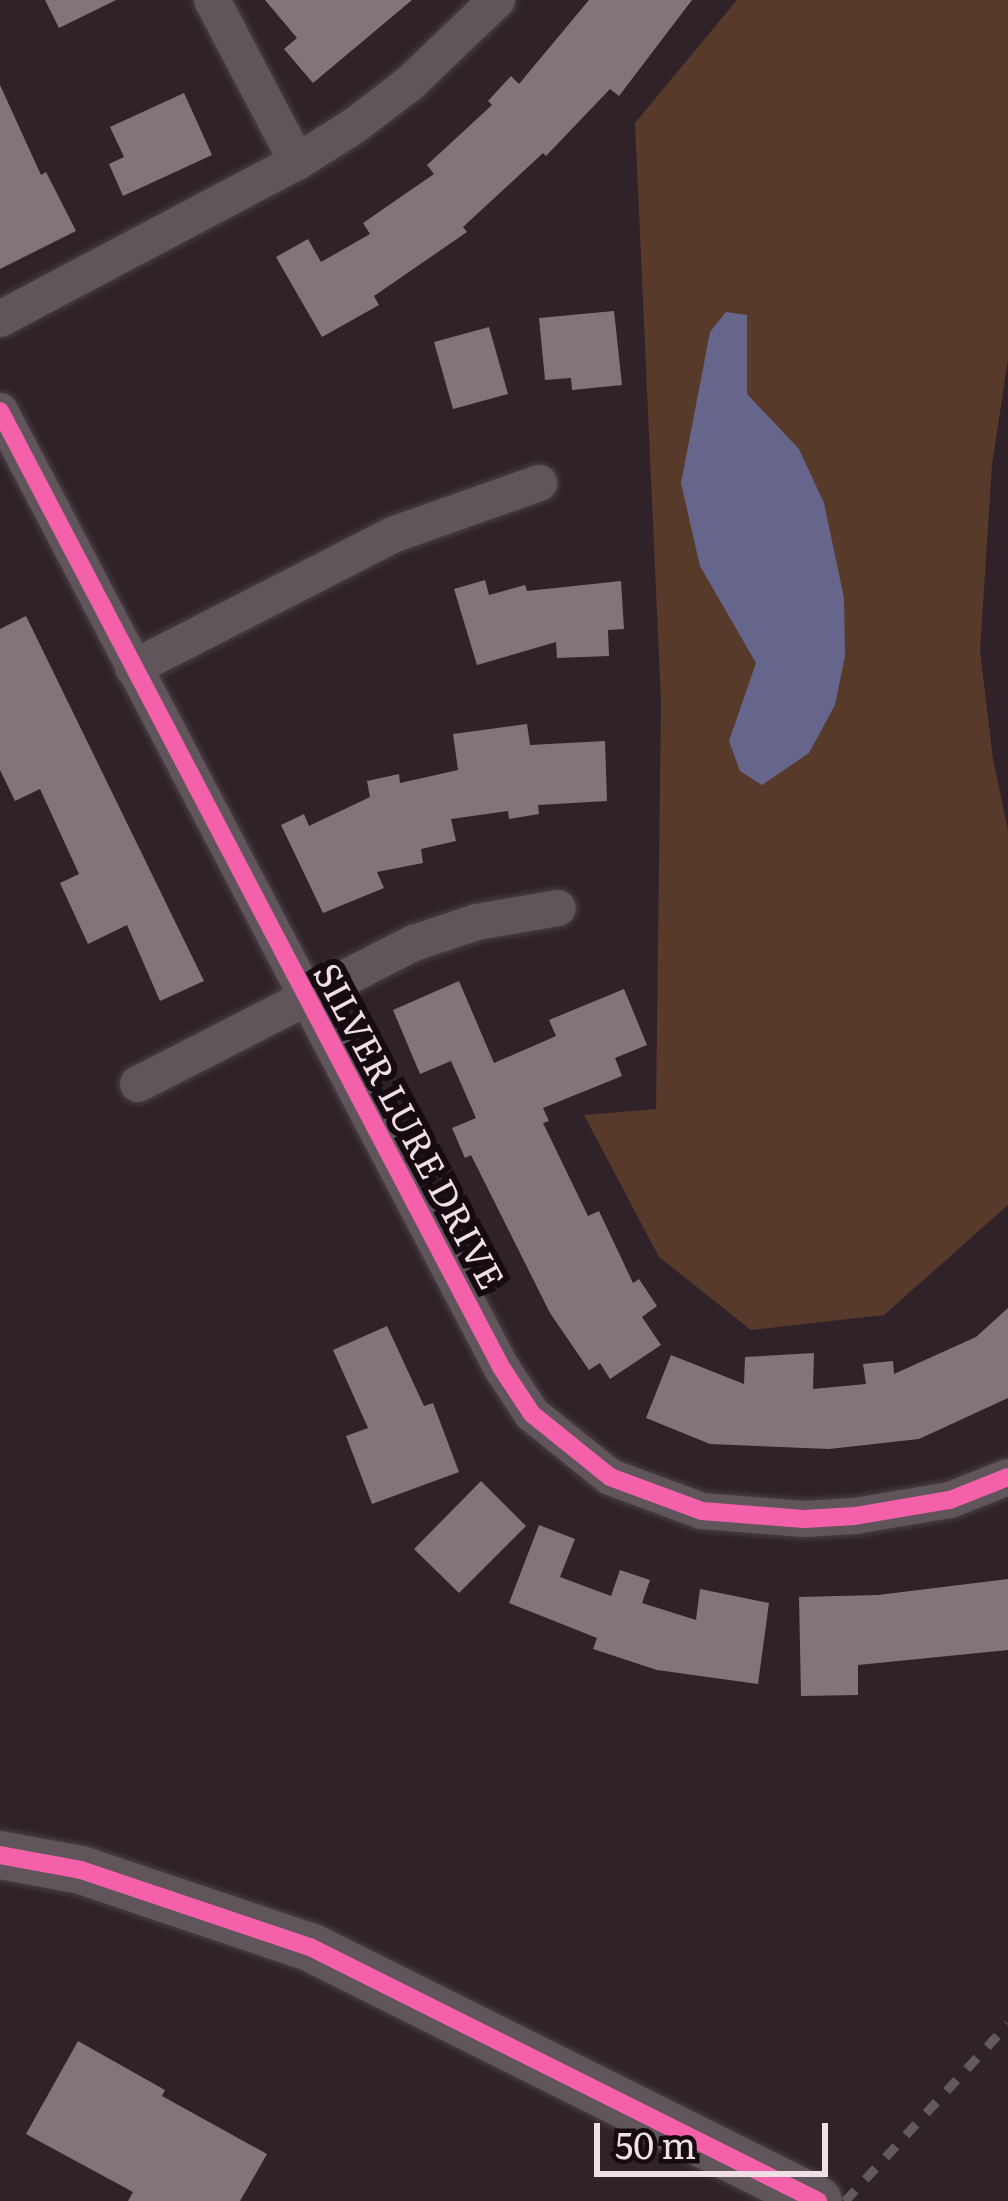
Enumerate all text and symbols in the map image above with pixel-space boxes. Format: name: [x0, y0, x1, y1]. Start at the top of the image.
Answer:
street label: SILVER LURE DRIVE: [307, 955, 515, 1295]
scale bar: [600, 2099, 834, 2173]
text: 50 m: [615, 2117, 696, 2170]

